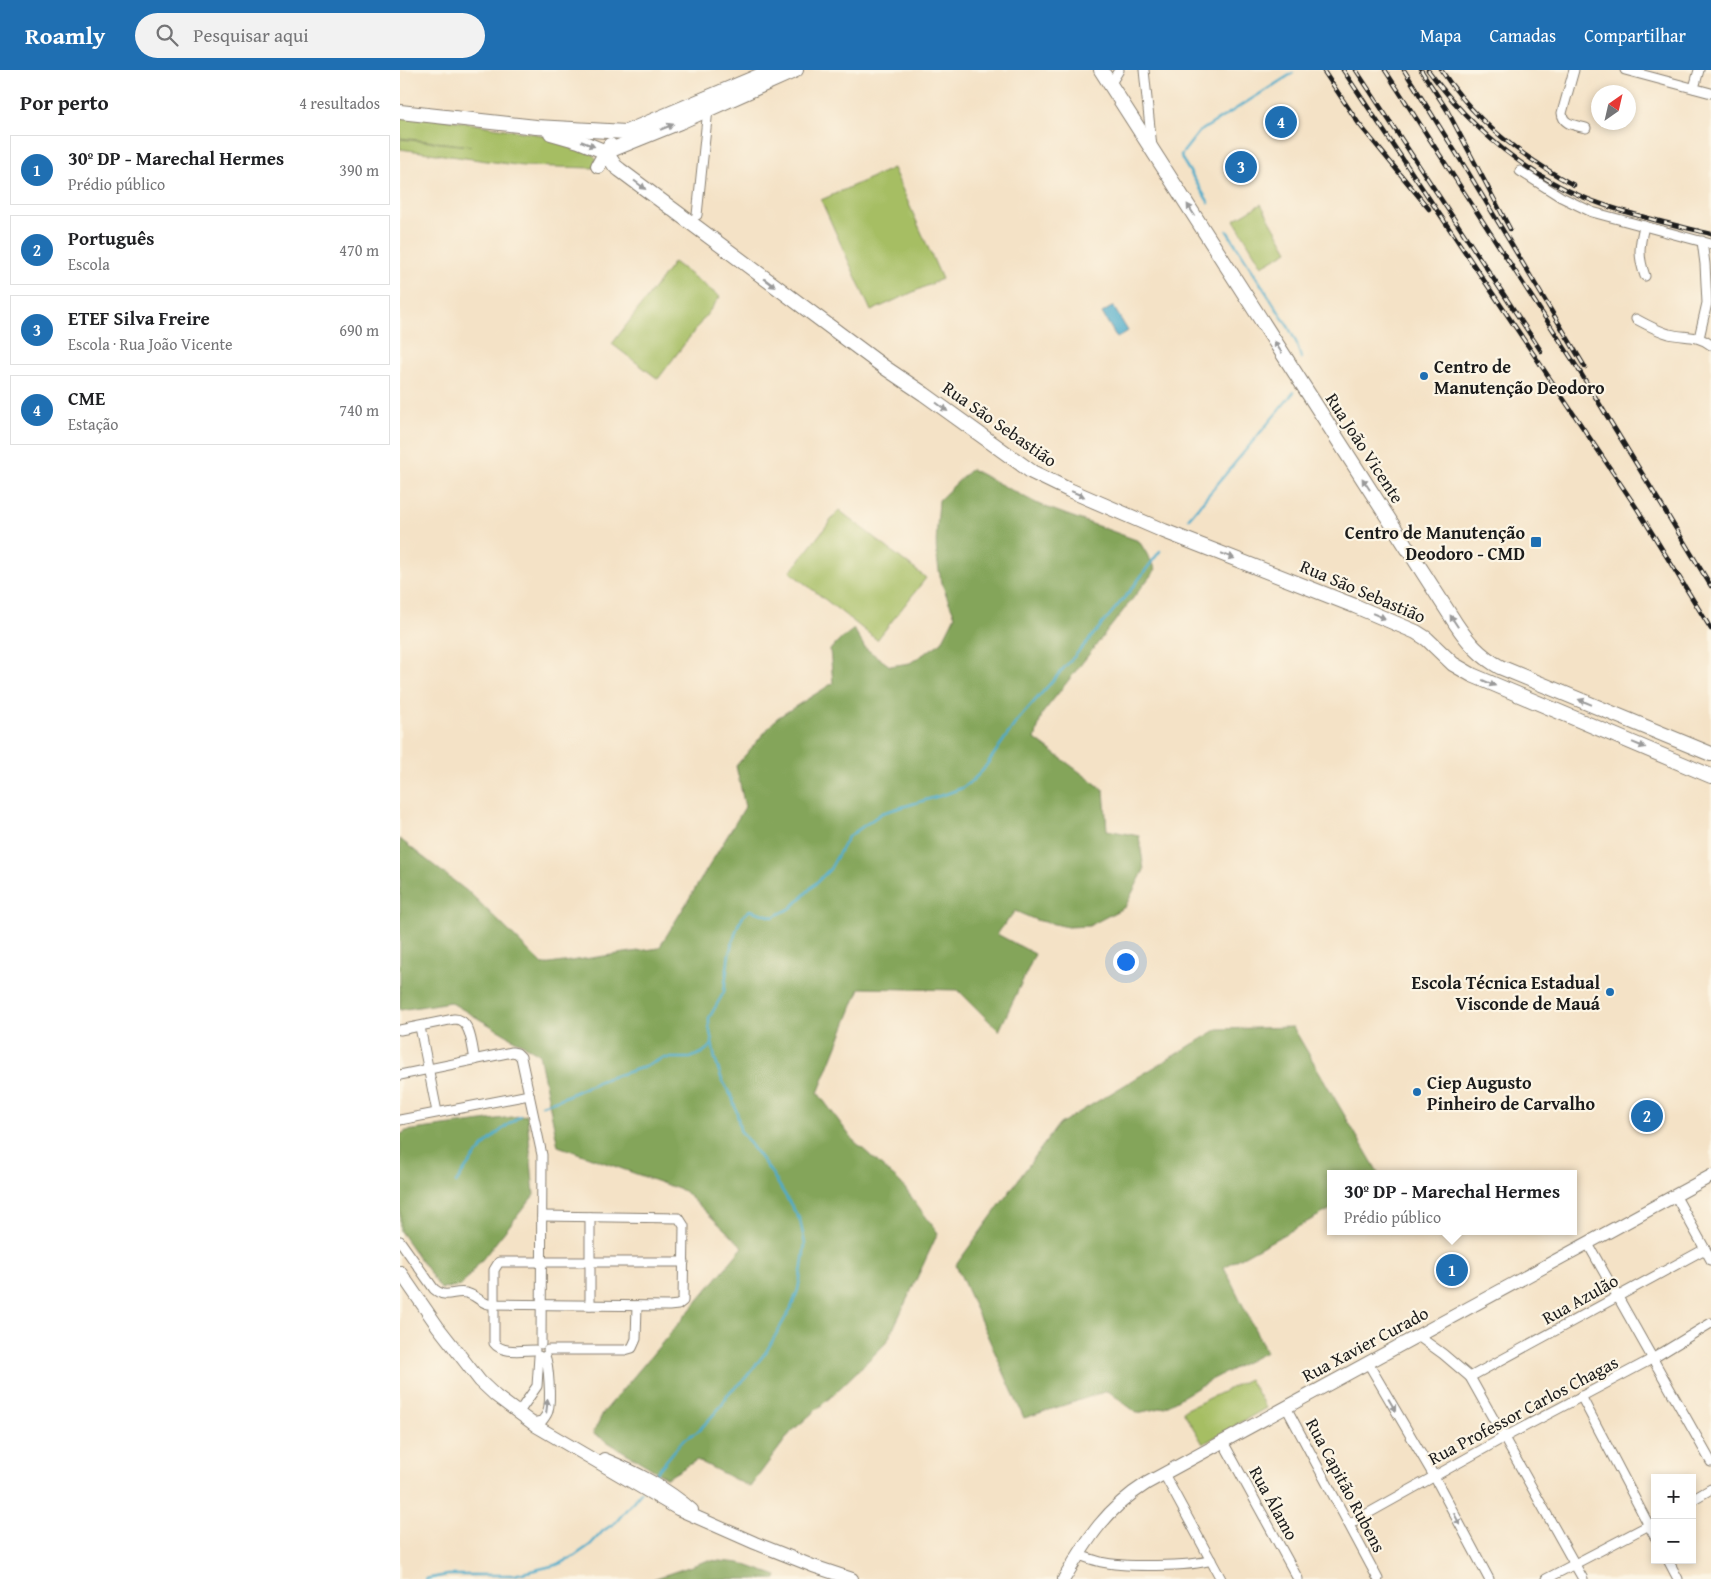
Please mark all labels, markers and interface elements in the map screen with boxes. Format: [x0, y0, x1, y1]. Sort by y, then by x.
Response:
search box [135, 13, 485, 58]
text: Roamly [25, 18, 105, 53]
icon: search [153, 21, 181, 49]
text: Pesquisar aqui [193, 21, 309, 49]
text: Mapa [1420, 22, 1461, 49]
text: Camadas [1489, 22, 1556, 49]
text: Compartilhar [1584, 22, 1686, 49]
north arrow [1591, 85, 1636, 130]
text: Por perto [20, 87, 109, 118]
text: 4 resultados [299, 91, 380, 115]
pin: 4 [1265, 103, 1297, 141]
one-way arrow [660, 123, 674, 131]
one-way arrow [581, 140, 596, 148]
text: 30º DP - Marechal Hermes [68, 144, 284, 172]
pin: 3 [1225, 148, 1257, 186]
text: 1 [33, 158, 41, 182]
text: 390 m [339, 158, 379, 182]
text: Prédio público [68, 172, 165, 196]
one-way arrow [633, 180, 646, 191]
one-way arrow [1186, 204, 1195, 217]
text: Português [68, 224, 154, 252]
text: 2 [33, 238, 41, 262]
text: 470 m [339, 238, 379, 262]
text: Escola [68, 252, 110, 276]
one-way arrow [763, 278, 777, 288]
text: ETEF Silva Freire [68, 304, 210, 332]
text: 3 [33, 318, 41, 342]
text: 690 m [339, 318, 379, 342]
text: Escola · Rua João Vicente [68, 332, 233, 356]
one-way arrow [1274, 340, 1283, 354]
place label: Centro de Manutenção Deodoro [1434, 353, 1605, 401]
marker: Centro de Manutenção Deodoro [1418, 370, 1430, 382]
street label: Rua São Sebastião [937, 374, 1063, 474]
text: CME [68, 384, 105, 412]
street label: Rua João Vicente [1319, 387, 1411, 509]
text: 4 [33, 398, 41, 422]
text: 740 m [339, 398, 379, 422]
one-way arrow [935, 402, 949, 412]
text: Estação [68, 412, 118, 436]
one-way arrow [1361, 478, 1370, 491]
one-way arrow [1071, 491, 1085, 499]
place label: Centro de Manutenção Deodoro - CMD [1345, 519, 1525, 567]
marker: Centro de Manutenção Deodoro - CMD [1529, 535, 1543, 549]
one-way arrow [1221, 552, 1236, 560]
street label: Rua São Sebastião [1296, 552, 1430, 630]
one-way arrow [1372, 613, 1386, 621]
one-way arrow [1449, 614, 1459, 627]
one-way arrow [1482, 680, 1496, 688]
one-way arrow [1578, 697, 1592, 705]
one-way arrow [1632, 742, 1646, 750]
your location [1113, 949, 1139, 975]
place label: Escola Técnica Estadual Visconde de Mauá [1412, 969, 1601, 1017]
marker: Escola Técnica Estadual Visconde de Mauá [1604, 986, 1616, 998]
place label: Ciep Augusto Pinheiro de Carvalho [1427, 1069, 1595, 1117]
marker: Ciep Augusto Pinheiro de Carvalho [1411, 1086, 1423, 1098]
pin: 2 [1631, 1097, 1663, 1135]
popup [1327, 1170, 1577, 1235]
text: 30º DP - Marechal Hermes [1344, 1177, 1560, 1205]
text: Prédio público [1344, 1205, 1441, 1229]
pin: 1 [1436, 1251, 1468, 1289]
street label: Rua Azulão [1537, 1267, 1623, 1331]
street label: Rua Xavier Curado [1297, 1299, 1433, 1389]
street label: Rua Professor Carlos Chagas [1423, 1348, 1623, 1472]
one-way arrow [543, 1397, 551, 1413]
one-way arrow [1388, 1398, 1397, 1411]
street label: Rua Capitão Rubens [1299, 1413, 1393, 1557]
street label: Rua Álamo [1243, 1461, 1305, 1545]
map controls [1651, 1474, 1696, 1564]
button: + [1651, 1474, 1696, 1519]
one-way arrow [1453, 1512, 1461, 1527]
button: − [1651, 1519, 1696, 1564]

